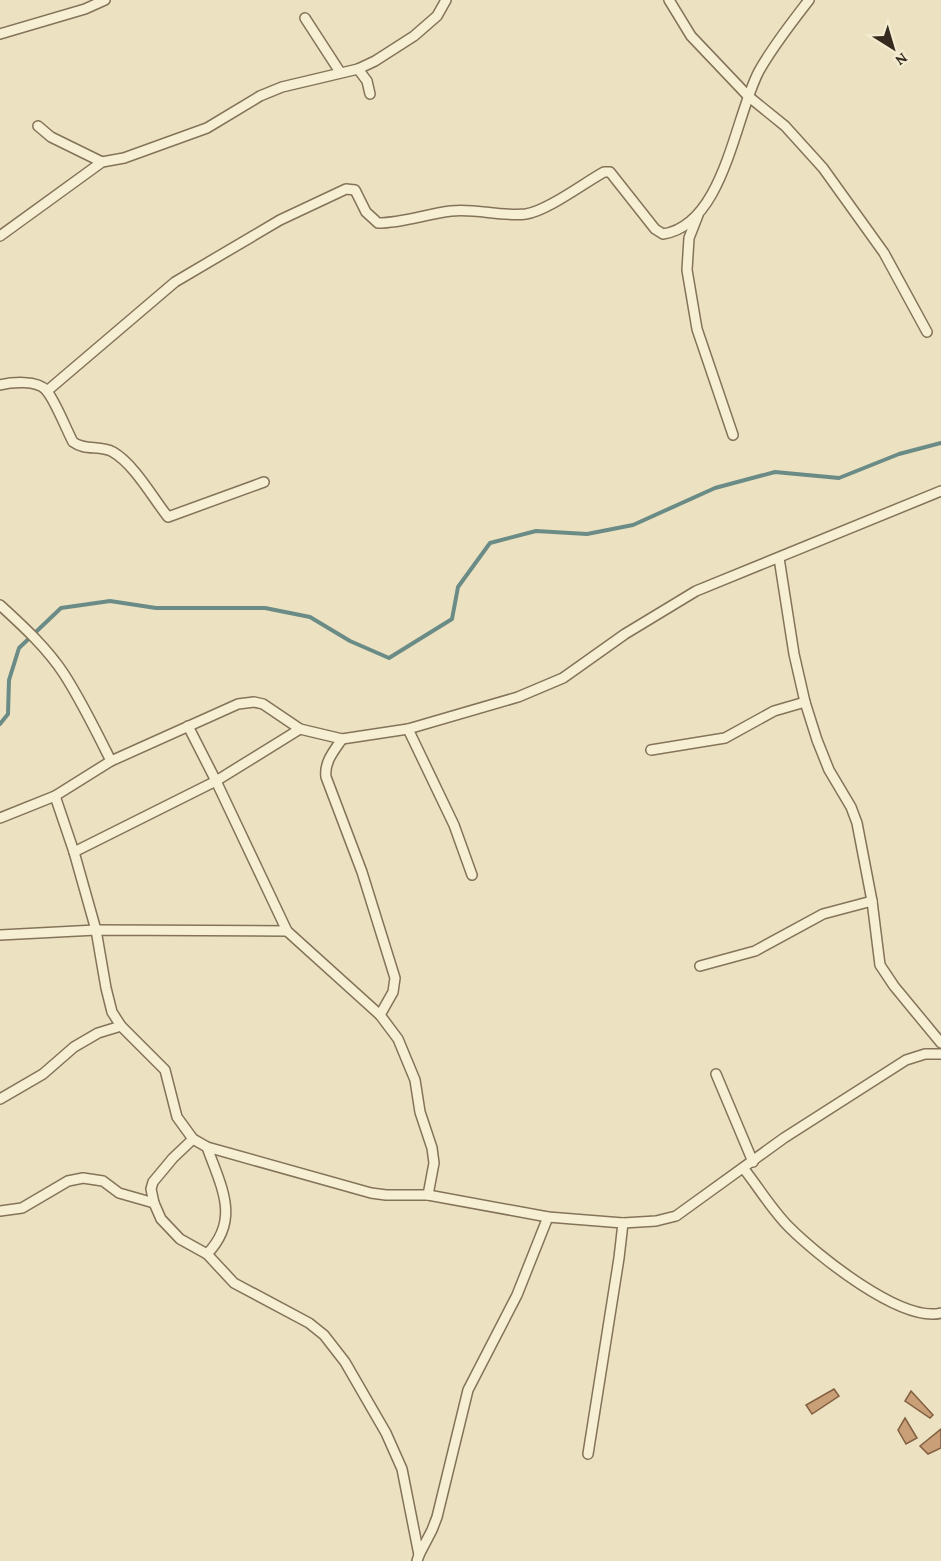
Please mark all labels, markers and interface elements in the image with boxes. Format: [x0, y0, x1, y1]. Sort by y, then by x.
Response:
north arrow [863, 18, 923, 78]
text: N [892, 50, 911, 70]

